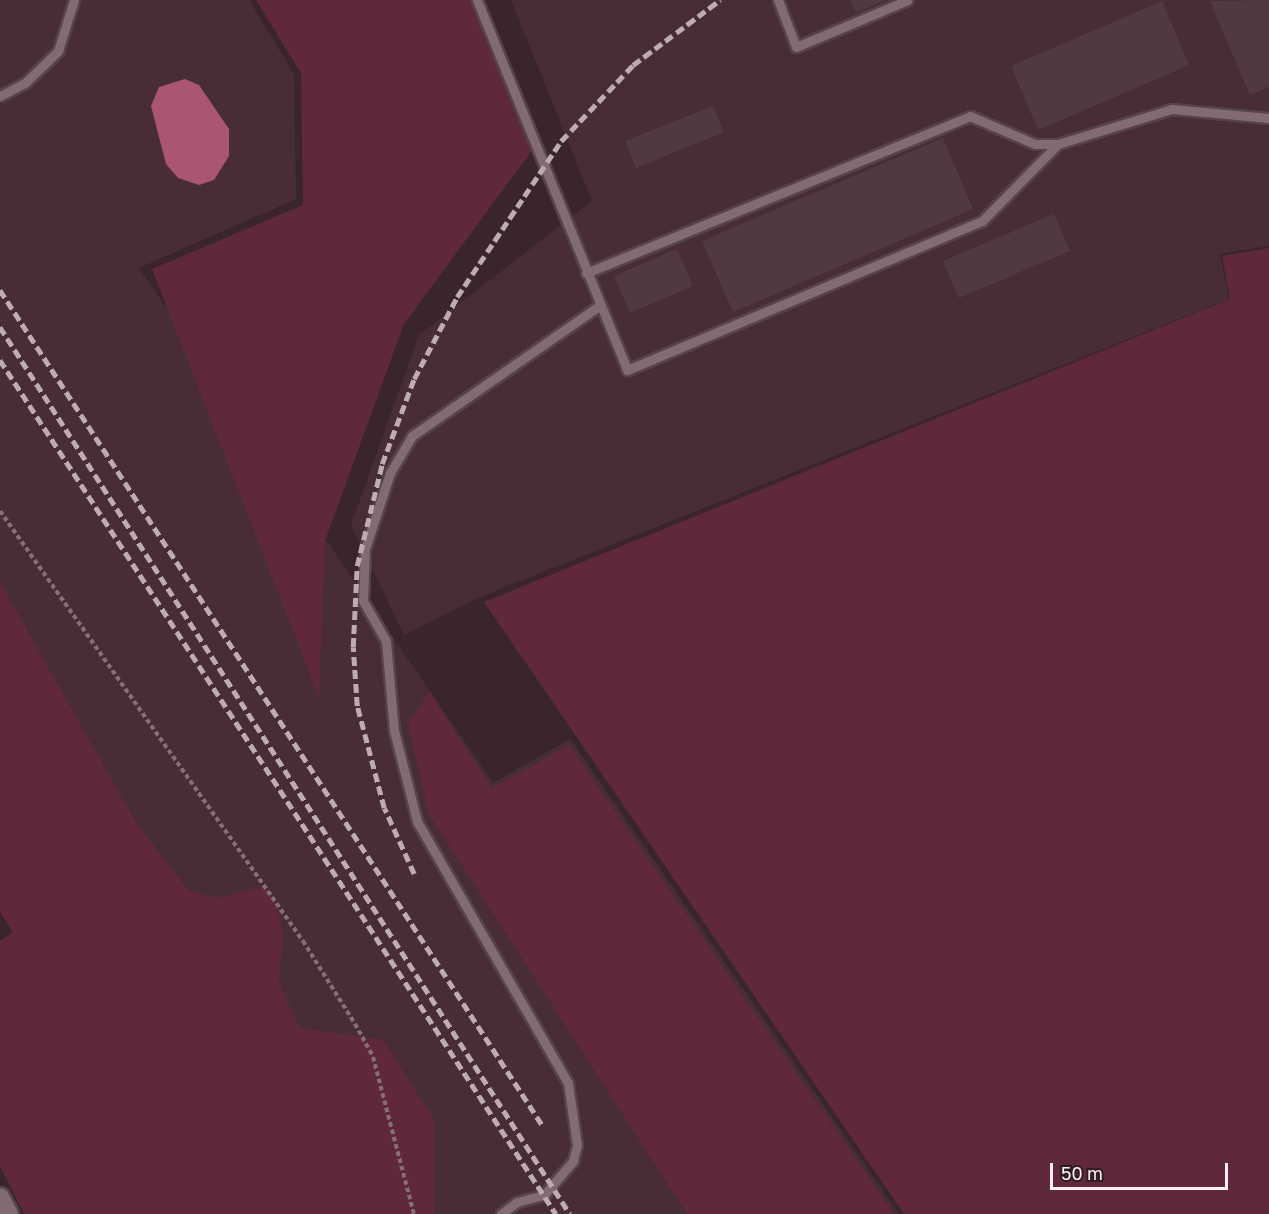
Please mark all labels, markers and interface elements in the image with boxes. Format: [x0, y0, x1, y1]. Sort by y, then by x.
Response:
scale bar [1053, 1151, 1232, 1189]
text: 50 m [1061, 1162, 1103, 1184]

